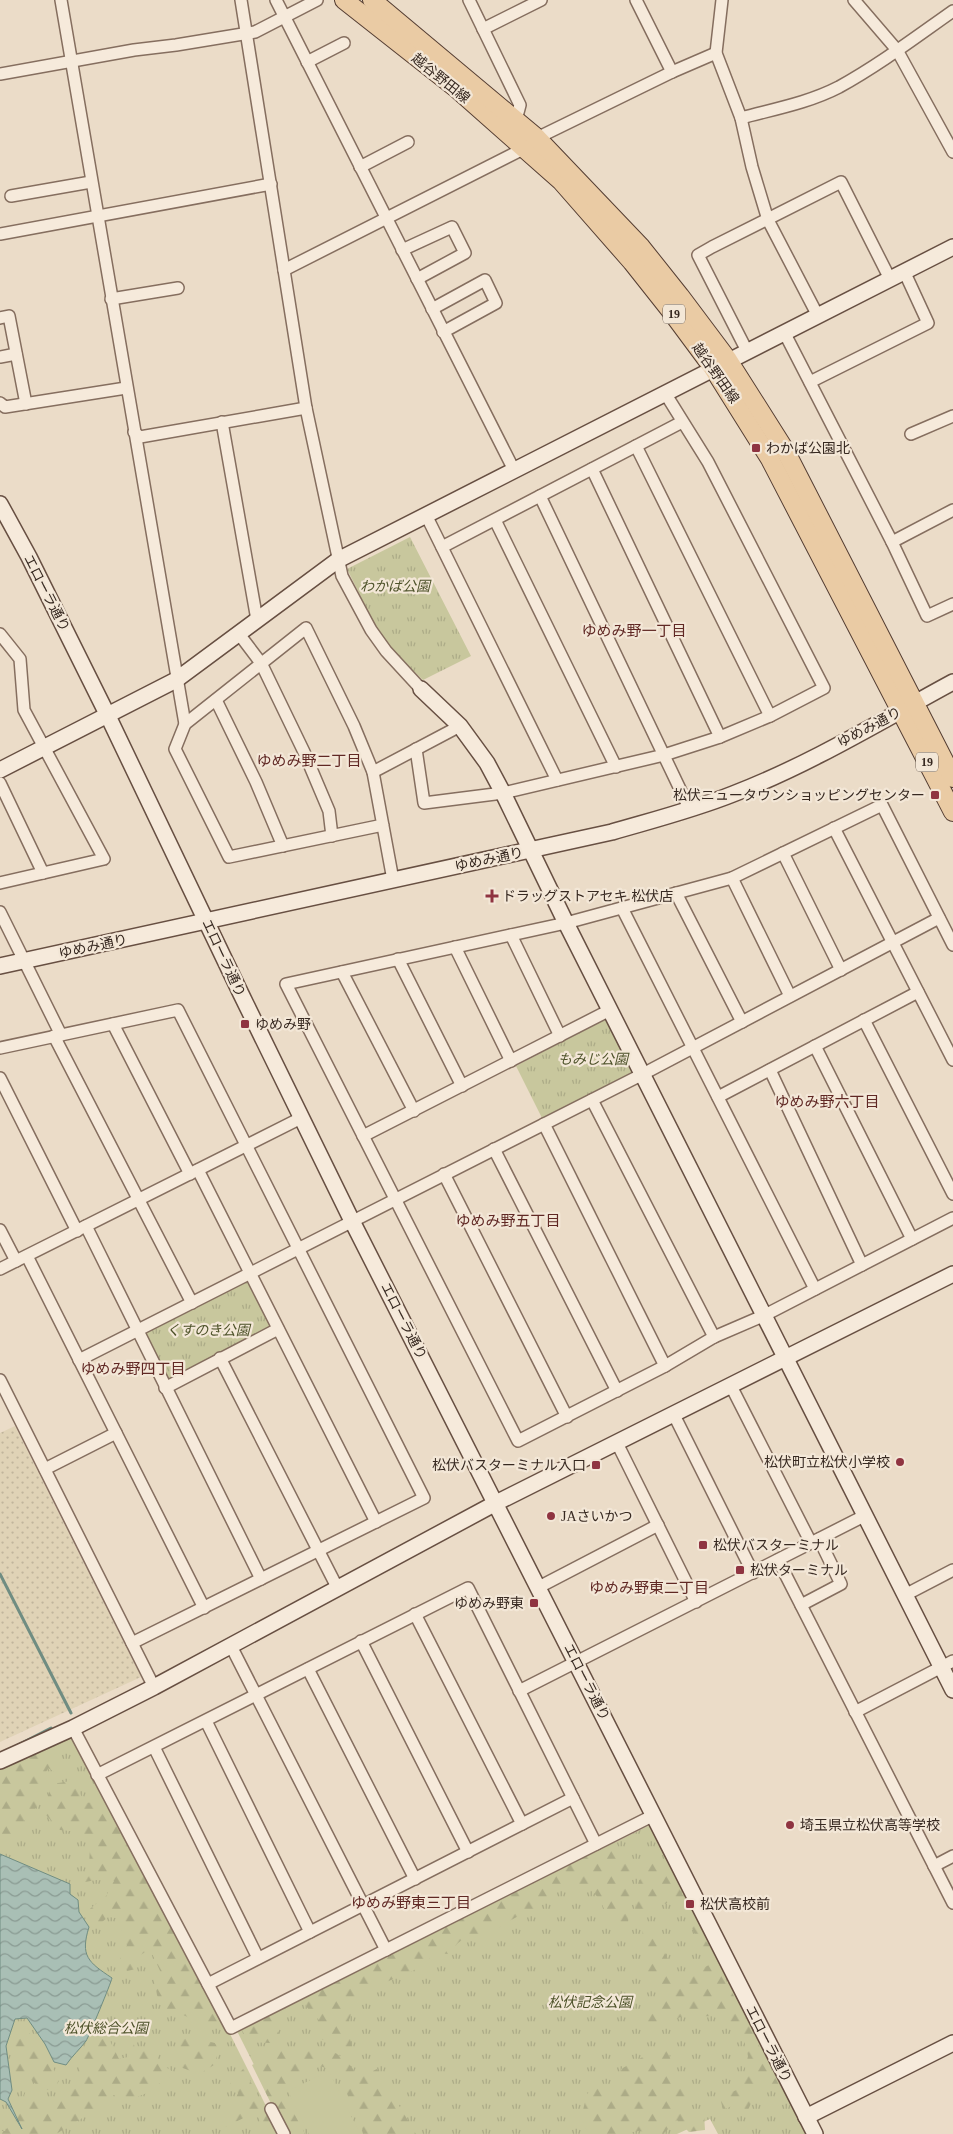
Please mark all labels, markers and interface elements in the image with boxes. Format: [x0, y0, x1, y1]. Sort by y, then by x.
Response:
street label: 越谷野田線 [409, 51, 473, 106]
road number: 19 [663, 304, 685, 324]
street label: 越谷野田線 [689, 340, 742, 406]
place label: わかば公園北 [766, 440, 850, 456]
marker: わかば公園北 [750, 442, 762, 454]
street label: エローラ通り [21, 552, 72, 634]
park label: わかば公園 [360, 579, 432, 594]
district label: ゆめみ野一丁目 [581, 623, 687, 639]
street label: ゆめみ通り [835, 704, 904, 750]
road number: 19 [916, 752, 938, 772]
district label: ゆめみ野二丁目 [256, 753, 362, 769]
place label: 松伏ニュータウンショッピングセンター [673, 787, 925, 803]
marker: 松伏ニュータウンショッピングセンター [929, 789, 941, 801]
street label: ゆめみ通り [453, 845, 525, 874]
place label: ドラッグストアセキ 松伏店 [502, 888, 673, 904]
marker: ドラッグストアセキ 松伏店 [486, 890, 498, 902]
street label: エローラ通り [199, 917, 248, 999]
street label: ゆめみ通り [57, 932, 129, 961]
place label: ゆめみ野 [255, 1017, 311, 1032]
marker: ゆめみ野 [239, 1018, 251, 1030]
park label: もみじ公園 [558, 1052, 630, 1067]
district label: ゆめみ野六丁目 [774, 1094, 880, 1110]
district label: ゆめみ野五丁目 [455, 1213, 561, 1229]
street label: エローラ通り [378, 1280, 429, 1362]
park label: くすのき公園 [166, 1323, 252, 1338]
district label: ゆめみ野四丁目 [80, 1361, 186, 1377]
place label: 松伏町立松伏小学校 [764, 1454, 890, 1470]
marker: 松伏町立松伏小学校 [894, 1456, 906, 1468]
place label: 松伏バスターミナル入口 [432, 1457, 586, 1473]
marker: 松伏バスターミナル入口 [590, 1459, 602, 1471]
place label: JAさいかつ [561, 1509, 633, 1524]
marker: JAさいかつ [545, 1510, 557, 1522]
place label: 松伏バスターミナル [713, 1537, 839, 1553]
marker: 松伏バスターミナル [697, 1539, 709, 1551]
place label: 松伏ターミナル [750, 1562, 848, 1578]
marker: 松伏ターミナル [734, 1564, 746, 1576]
district label: ゆめみ野東二丁目 [589, 1580, 709, 1596]
place label: ゆめみ野東 [454, 1596, 524, 1611]
marker: ゆめみ野東 [528, 1597, 540, 1609]
street label: エローラ通り [561, 1641, 612, 1723]
place label: 埼玉県立松伏高等学校 [800, 1817, 940, 1833]
marker: 埼玉県立松伏高等学校 [784, 1819, 796, 1831]
district label: ゆめみ野東三丁目 [351, 1895, 471, 1911]
place label: 松伏高校前 [700, 1896, 770, 1912]
marker: 松伏高校前 [684, 1898, 696, 1910]
park label: 松伏記念公園 [548, 1995, 634, 2010]
street label: エローラ通り [743, 2003, 794, 2085]
park label: 松伏総合公園 [64, 2021, 150, 2036]

